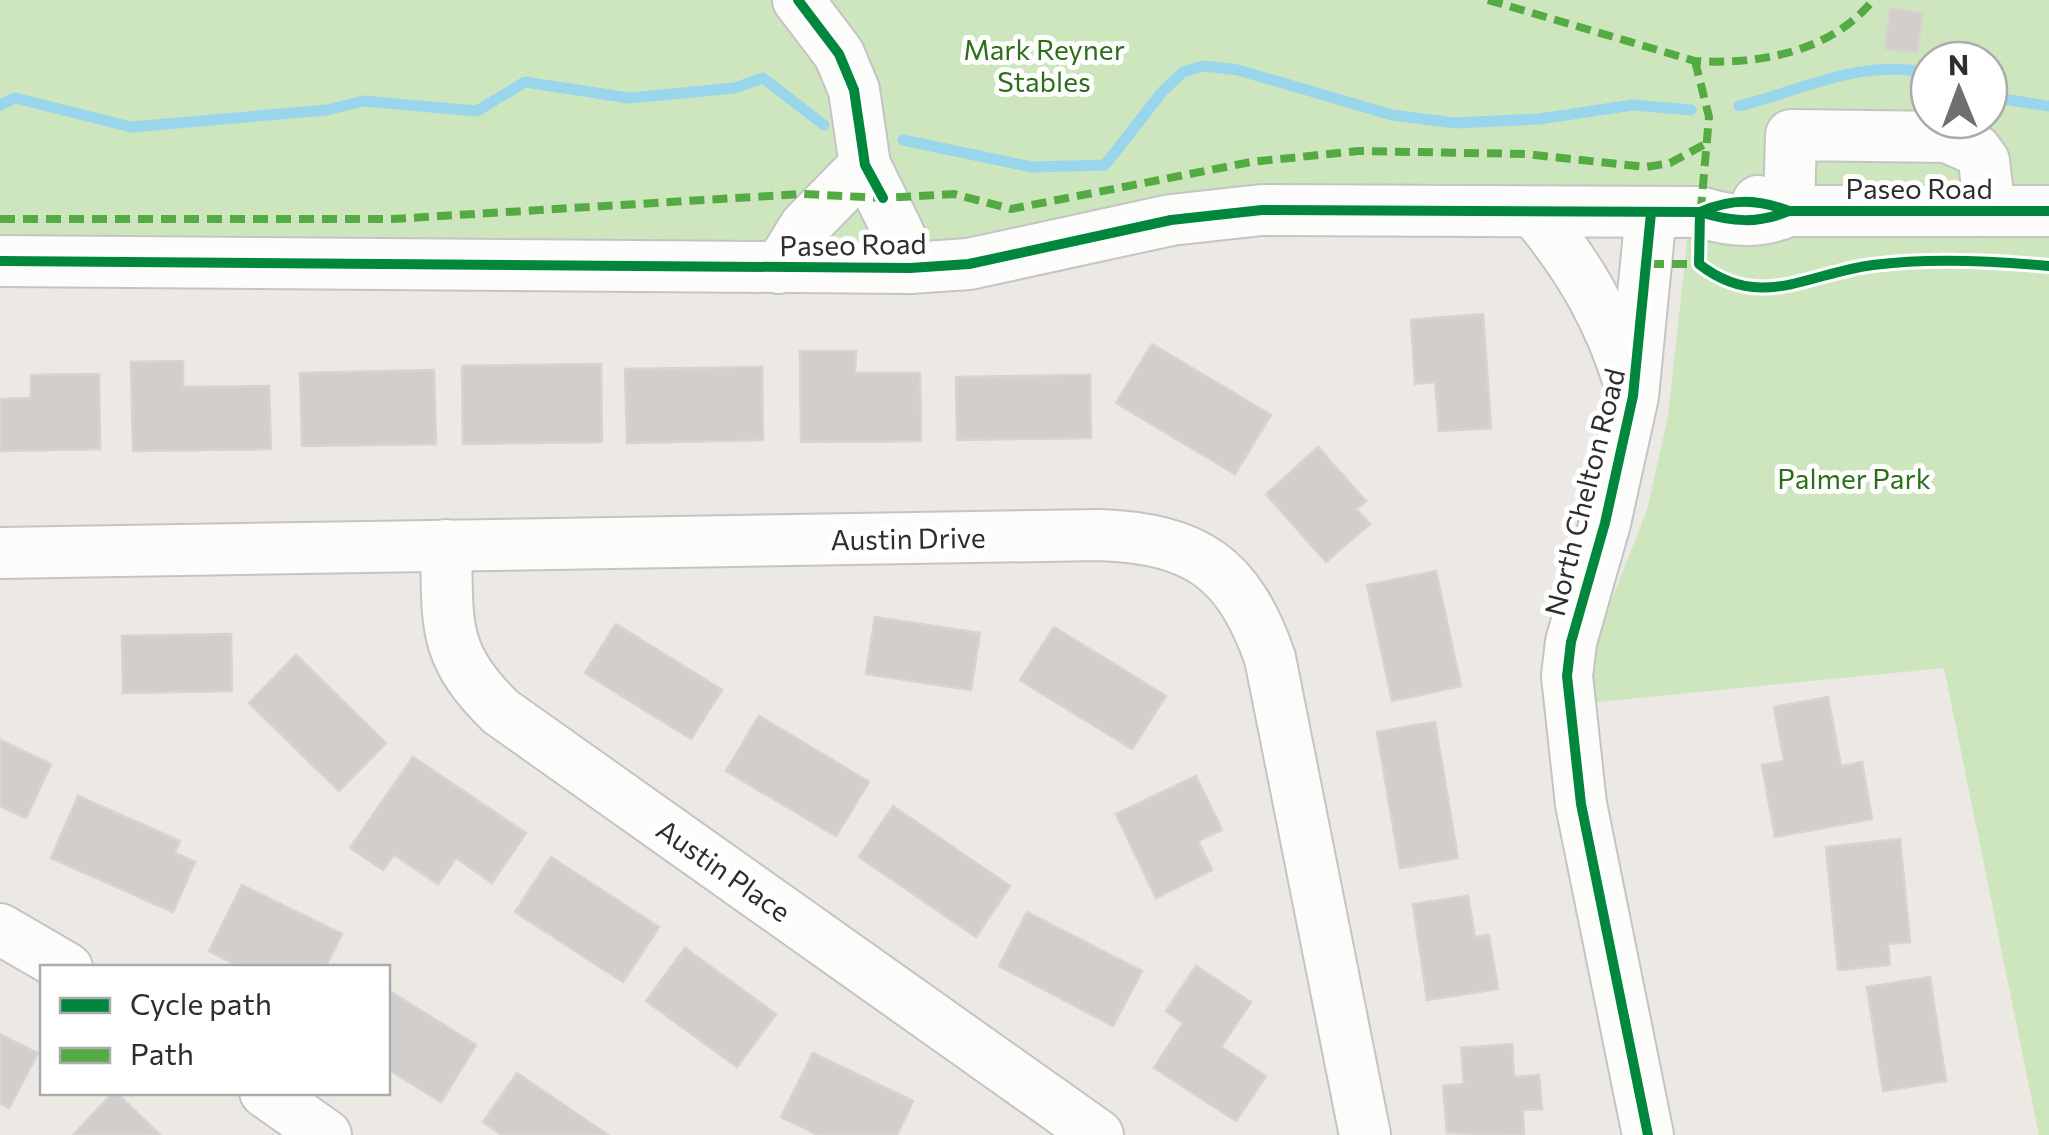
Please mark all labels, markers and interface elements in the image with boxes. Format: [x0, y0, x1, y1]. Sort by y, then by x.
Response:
park label: Mark Reyner Stables [963, 32, 1125, 98]
north arrow [1909, 40, 2009, 140]
text: N [1948, 47, 1969, 81]
street label: Paseo Road [1845, 171, 1993, 205]
street label: Paseo Road [779, 226, 927, 262]
street label: North Chelton Road [1537, 365, 1631, 619]
park label: Palmer Park [1777, 461, 1931, 495]
street label: Austin Drive [830, 520, 986, 556]
street label: Austin Place [651, 812, 797, 928]
legend [40, 965, 390, 1095]
text: Cycle path [130, 984, 272, 1021]
text: Path [130, 1034, 194, 1071]

